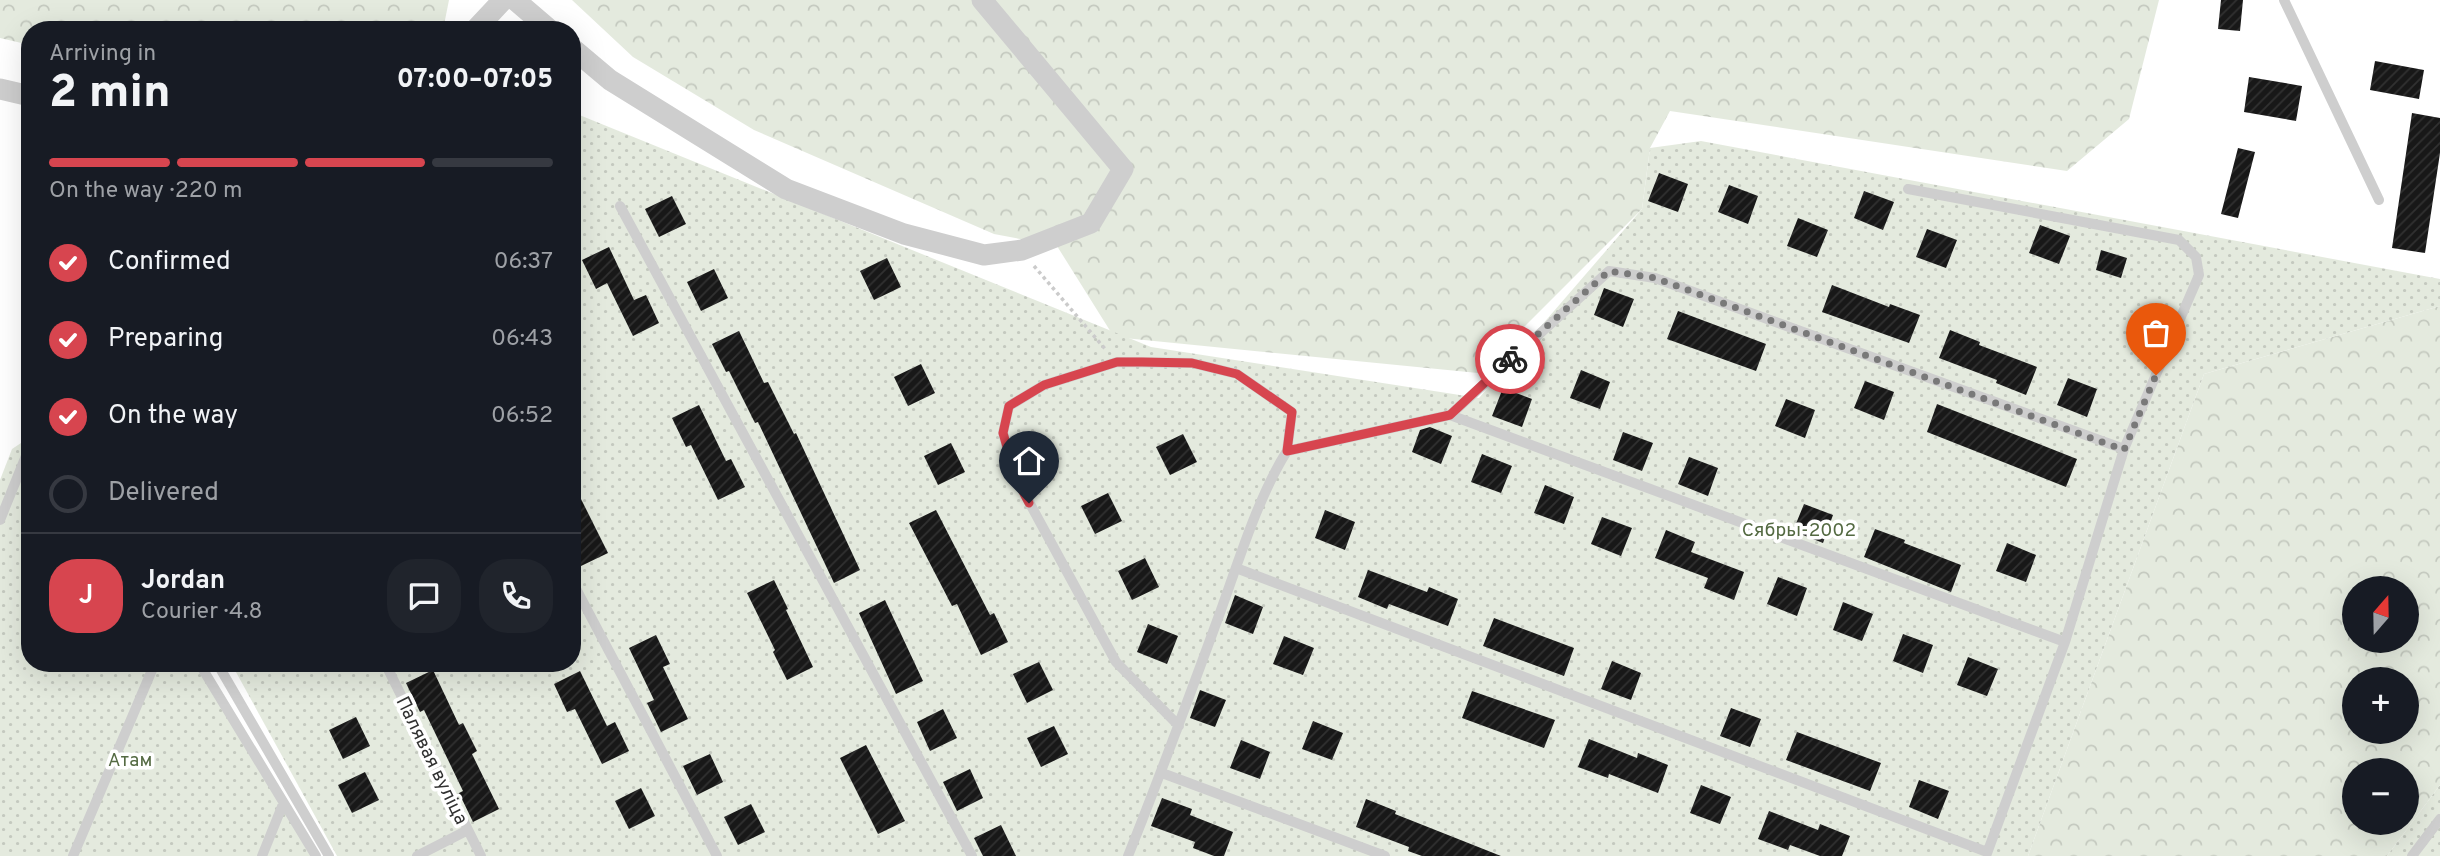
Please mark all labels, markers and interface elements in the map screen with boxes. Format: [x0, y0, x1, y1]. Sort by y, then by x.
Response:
text: Arriving in [49, 40, 156, 69]
text: 07:00–07:05 [397, 64, 553, 97]
text: 2 min [49, 65, 171, 124]
text: On the way · 220 m [49, 177, 243, 206]
icon: check [49, 244, 87, 282]
text: Confirmed [108, 246, 231, 279]
text: 06:37 [494, 248, 553, 277]
pin [2126, 303, 2186, 375]
icon: bag [2137, 314, 2175, 352]
icon: check [49, 321, 87, 359]
text: Preparing [108, 323, 223, 356]
courier [1475, 324, 1545, 394]
text: 06:43 [491, 325, 553, 354]
icon: bike [1491, 340, 1529, 378]
icon: check [49, 398, 87, 436]
text: On the way [108, 400, 238, 433]
text: 06:52 [491, 402, 553, 431]
pin [999, 431, 1059, 503]
icon: home [1010, 442, 1048, 480]
text: Delivered [108, 477, 219, 510]
park label: Сябры-2002 [1742, 519, 1856, 543]
button: chat [387, 559, 461, 633]
button: phone [479, 559, 553, 633]
text: Jordan [141, 565, 225, 598]
north arrow [2342, 576, 2418, 653]
map controls [2342, 576, 2419, 835]
text: J [79, 580, 93, 613]
text: Courier · 4.8 [141, 598, 262, 627]
button: + [2342, 667, 2419, 744]
street label: Палявая вуліца [390, 693, 473, 829]
park label: Атам [108, 749, 152, 773]
button: − [2342, 758, 2419, 835]

